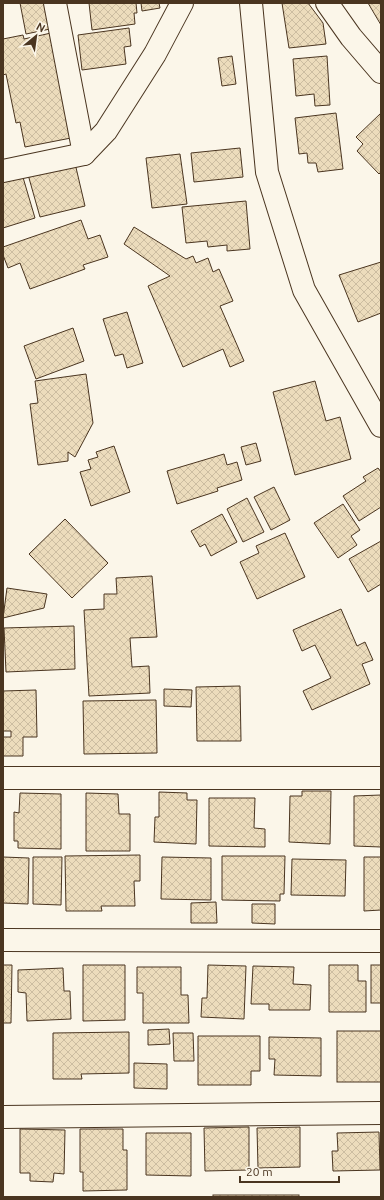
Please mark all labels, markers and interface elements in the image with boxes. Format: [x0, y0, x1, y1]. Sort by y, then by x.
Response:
north arrow [16, 16, 56, 56]
text: N [34, 20, 47, 34]
scale bar [240, 1158, 339, 1184]
text: 20 m [246, 1165, 273, 1178]

